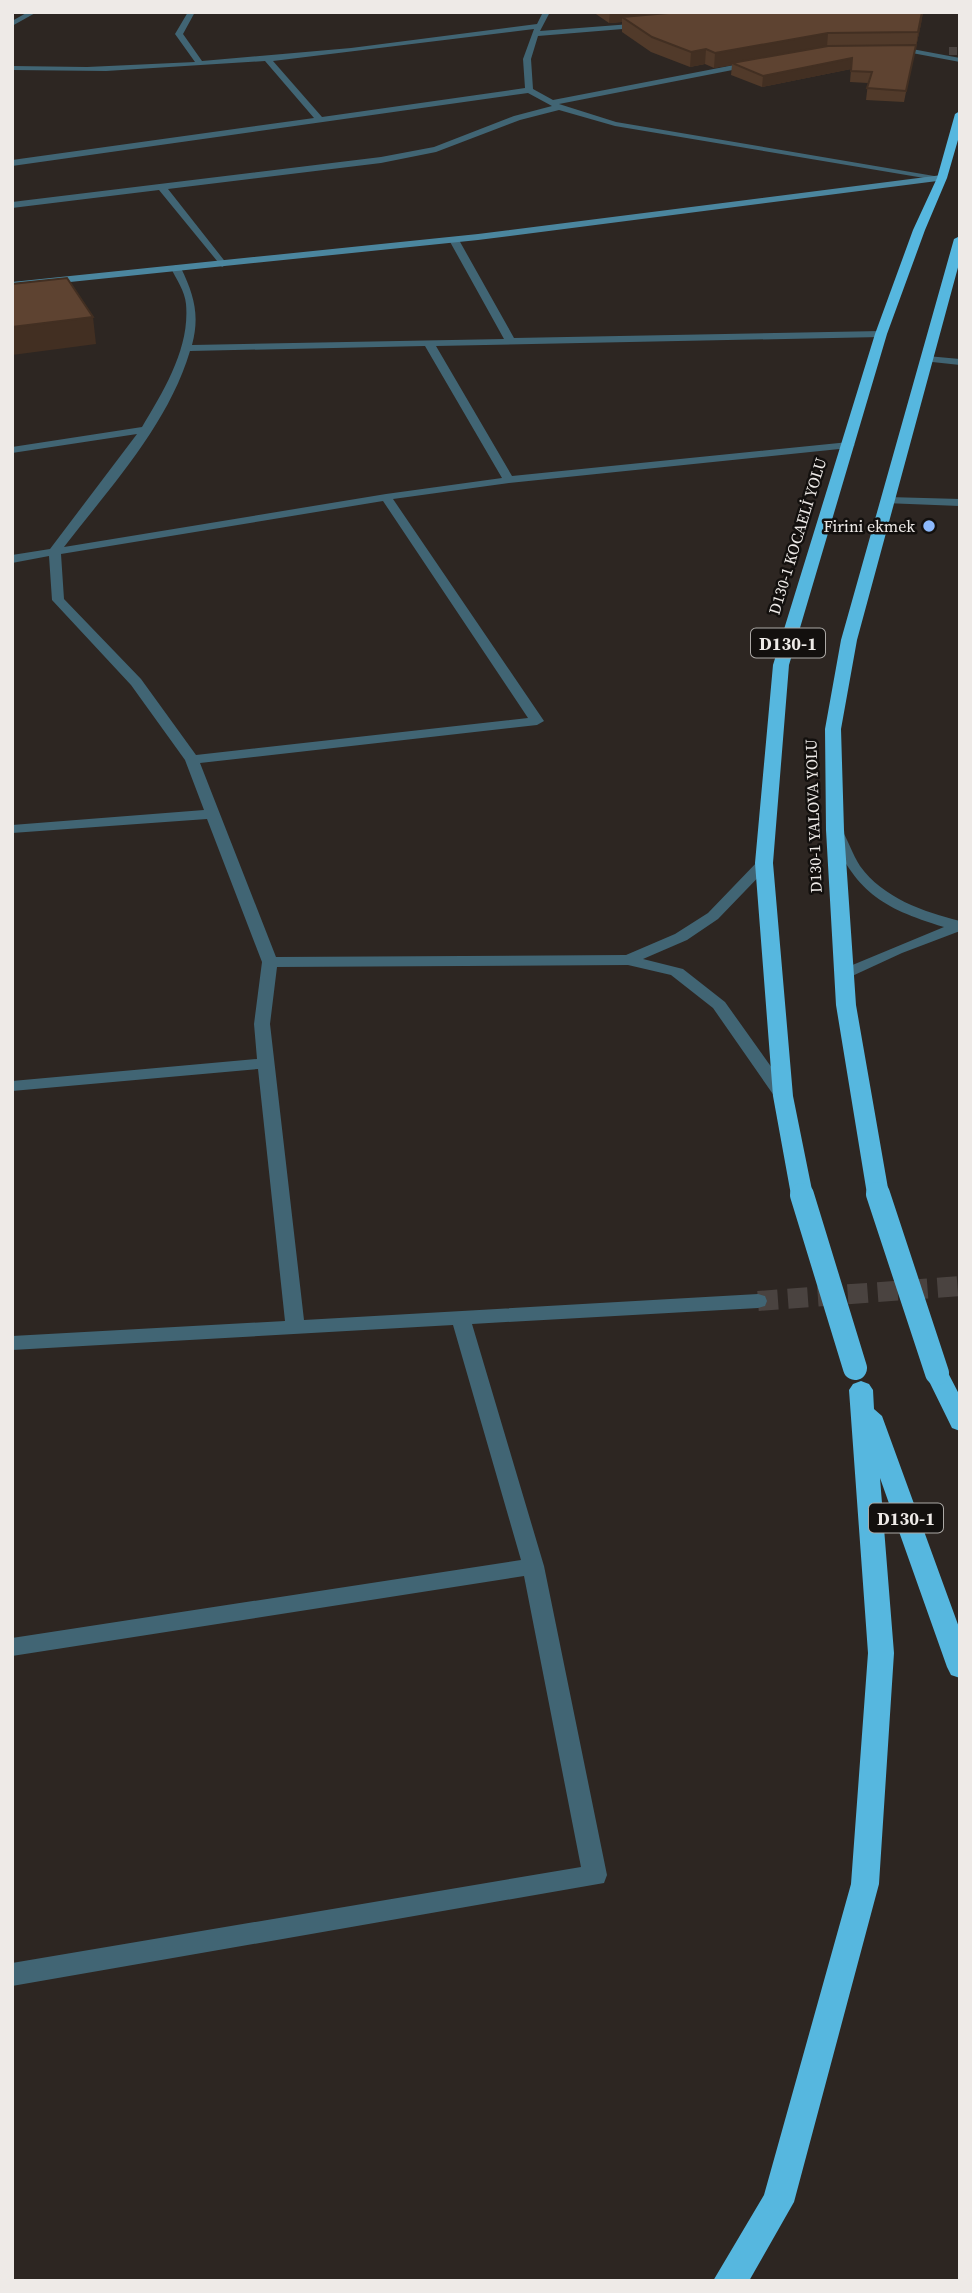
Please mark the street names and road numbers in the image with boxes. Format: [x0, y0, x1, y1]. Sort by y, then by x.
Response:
street label: D130-1 KOCAELİ YOLU [763, 455, 831, 617]
road number: D130-1 [751, 628, 825, 658]
street label: D130-1 YALOVA YOLU [799, 738, 827, 893]
road number: D130-1 [869, 1504, 943, 1532]

